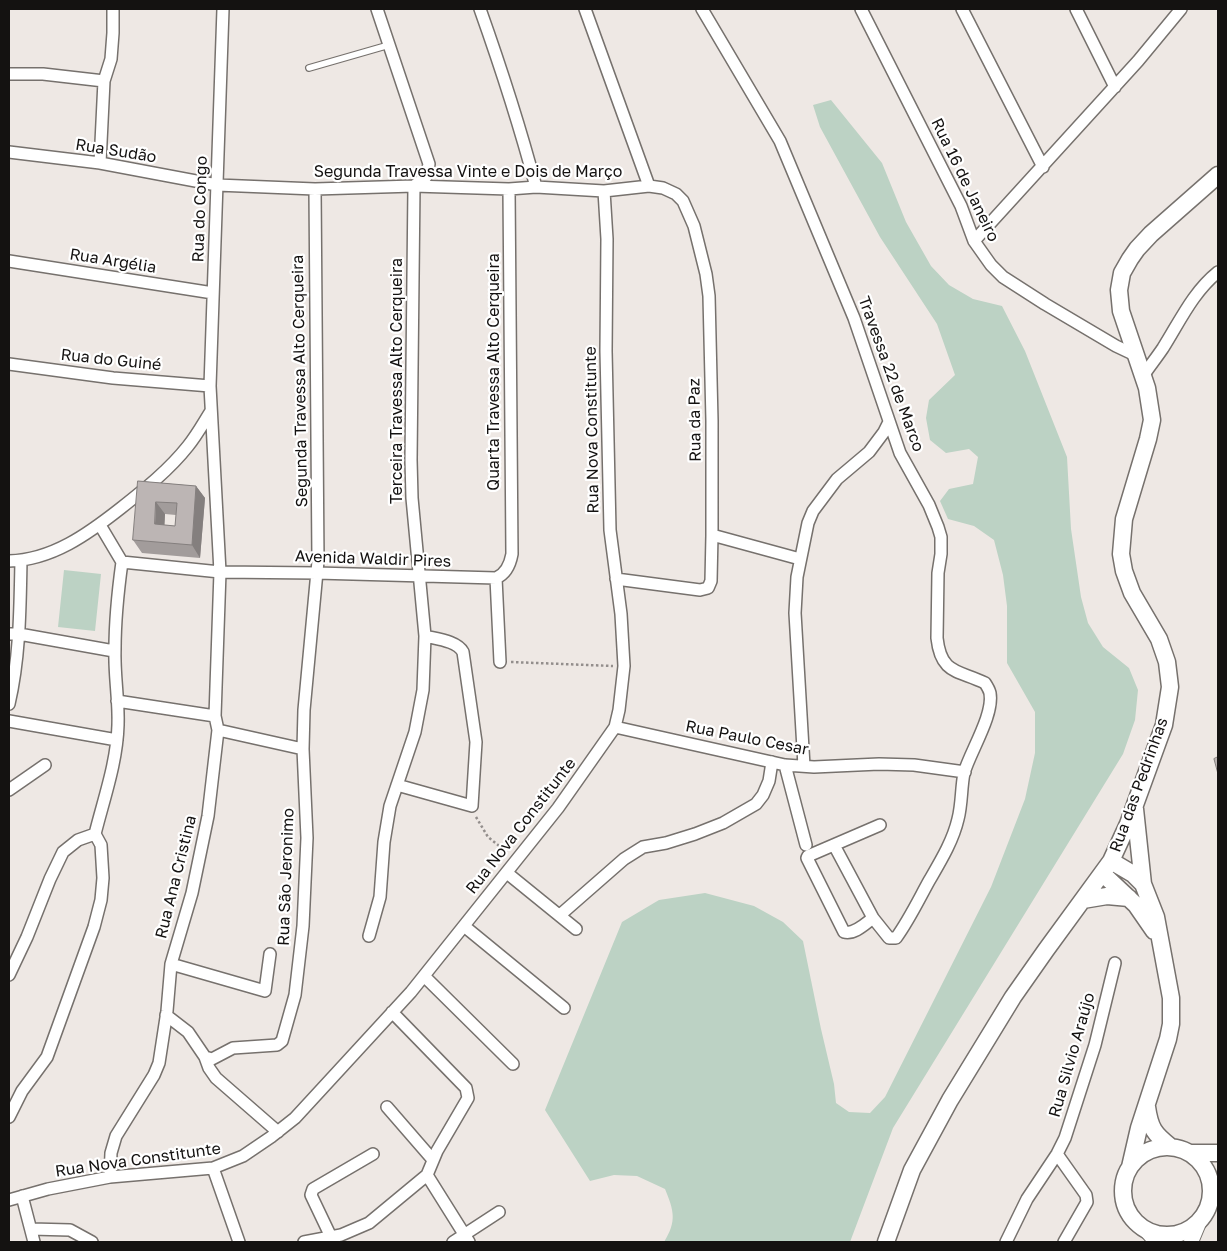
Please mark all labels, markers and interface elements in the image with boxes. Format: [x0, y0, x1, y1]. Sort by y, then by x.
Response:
street label: Rua 16 de Janeiro [927, 115, 1003, 245]
street label: Rua Sudão [74, 135, 158, 167]
street label: Rua do Congo [189, 155, 211, 263]
street label: Segunda Travessa Vinte e Dois de Março [314, 162, 622, 182]
street label: Rua Argélia [68, 245, 158, 277]
street label: Quarta Travessa Alto Cerqueira [484, 253, 504, 491]
street label: Segunda Travessa Alto Cerqueira [288, 255, 312, 507]
street label: Terceira Travessa Alto Cerqueira [387, 258, 407, 504]
street label: Travessa 22 de Marco [854, 294, 928, 454]
street label: Rua do Guiné [60, 345, 162, 375]
street label: Rua Nova Constitunte [581, 346, 603, 514]
street label: Rua da Paz [685, 378, 705, 462]
street label: Avenida Waldir Pires [295, 547, 451, 571]
street label: Rua das Pedrinhas [1106, 715, 1172, 855]
street label: Rua Paulo Cesar [684, 717, 810, 759]
street label: Rua Nova Constitunte [462, 754, 580, 898]
street label: Rua São Jeronimo [274, 808, 298, 946]
street label: Rua Ana Cristina [151, 813, 201, 941]
street label: Rua Silvio Araújo [1045, 990, 1099, 1120]
street label: Rua Nova Constitunte [54, 1139, 222, 1181]

